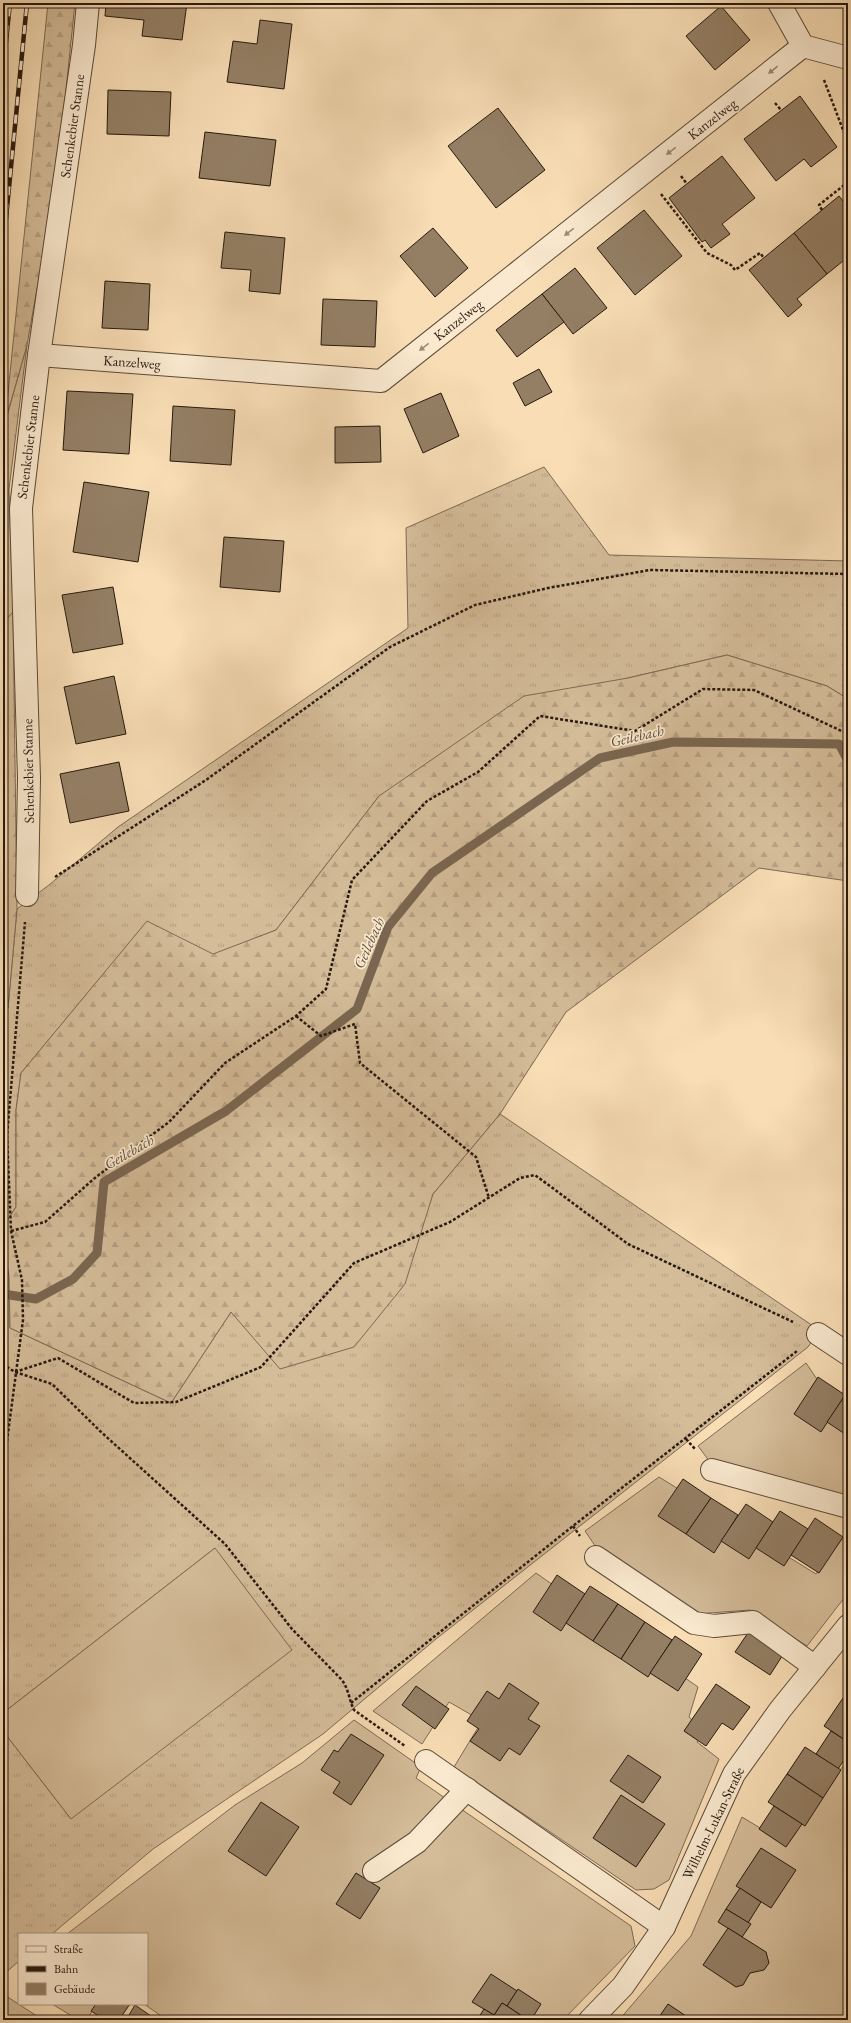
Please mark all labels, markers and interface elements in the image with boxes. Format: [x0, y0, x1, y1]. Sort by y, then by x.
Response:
one-way arrow [768, 66, 779, 74]
street label: Schenkebier Stanne [56, 72, 88, 179]
street label: Kanzelweg [684, 94, 741, 144]
one-way arrow [666, 147, 677, 155]
one-way arrow [564, 227, 575, 236]
street label: Kanzelweg [430, 295, 487, 345]
one-way arrow [418, 343, 429, 352]
street label: Kanzelweg [103, 351, 162, 373]
street label: Schenkebier Stanne [13, 393, 43, 500]
street label: Schenkebier Stanne [18, 718, 38, 823]
water label: Geilebach [608, 720, 666, 751]
water label: Geilebach [349, 914, 389, 971]
water label: Geilebach [100, 1129, 158, 1173]
street label: Wilhelm-Lukan-Straße [678, 1763, 748, 1882]
legend [18, 1933, 148, 2005]
text: Straße [54, 1941, 83, 1957]
text: Bahn [54, 1961, 79, 1977]
text: Gebäude [54, 1981, 96, 1997]

